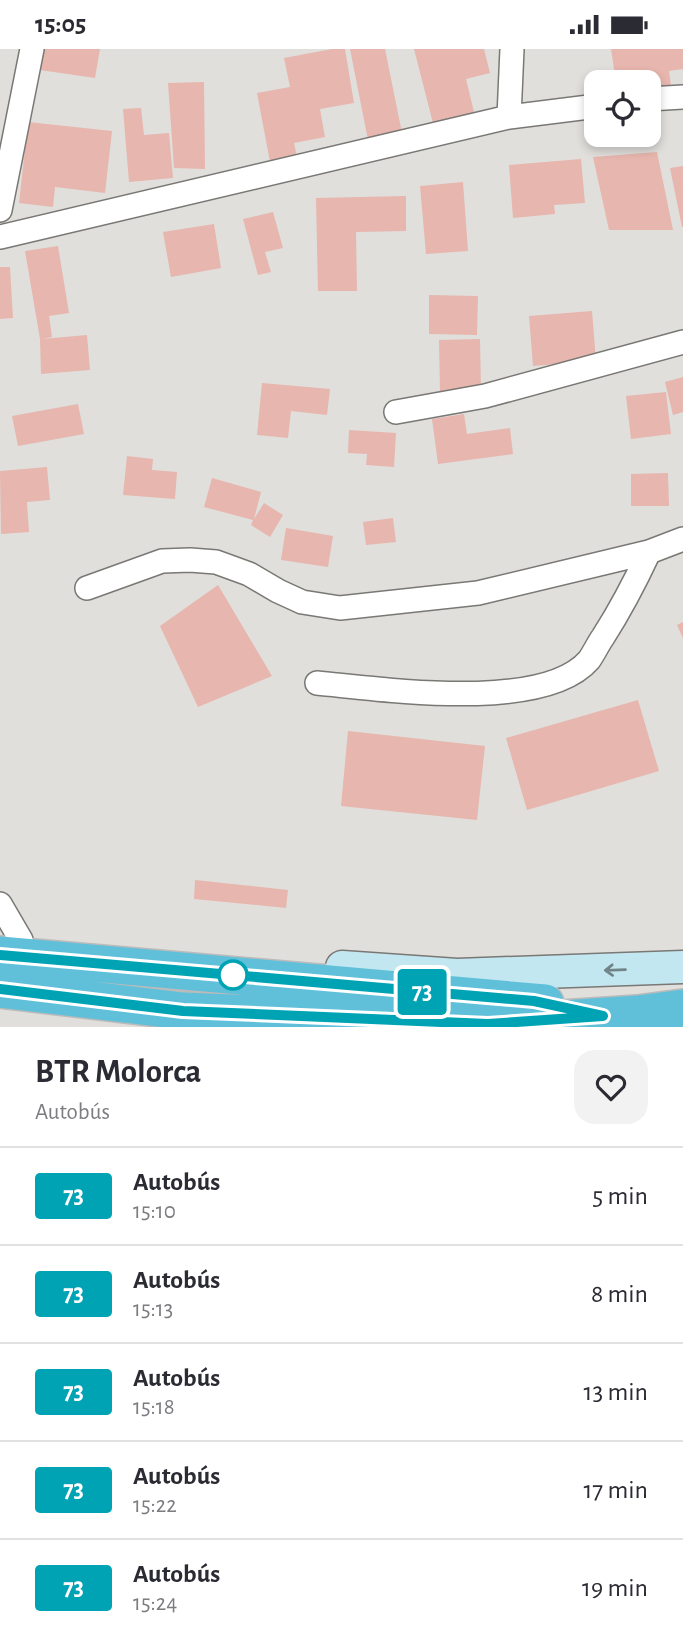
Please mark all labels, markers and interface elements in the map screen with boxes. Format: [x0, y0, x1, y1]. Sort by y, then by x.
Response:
text: 15:05 [35, 11, 86, 37]
map controls [584, 70, 661, 147]
button: locate [584, 70, 661, 147]
unlabelled marker [218, 960, 248, 990]
one-way arrow [604, 963, 627, 977]
line badge: 73 [390, 969, 453, 1015]
text: 73 [412, 980, 432, 1004]
button: heart [574, 1050, 648, 1124]
text: BTR Molorca [35, 1056, 202, 1089]
text: Autobús [35, 1101, 110, 1124]
text: Autobús [133, 1169, 220, 1195]
text: 5 min [592, 1183, 648, 1209]
text: 73 [63, 1184, 84, 1208]
text: 15:10 [133, 1200, 176, 1223]
text: Autobús [133, 1267, 220, 1293]
text: 8 min [591, 1281, 648, 1307]
text: 73 [63, 1282, 84, 1306]
text: 15:13 [133, 1298, 173, 1321]
text: Autobús [133, 1365, 220, 1391]
text: 13 min [584, 1379, 648, 1405]
text: 73 [63, 1380, 84, 1404]
text: 15:18 [133, 1396, 175, 1419]
text: Autobús [133, 1463, 220, 1489]
text: 17 min [583, 1477, 648, 1503]
text: 73 [63, 1478, 84, 1502]
text: 15:22 [133, 1494, 177, 1517]
text: Autobús [133, 1561, 220, 1587]
text: 19 min [582, 1575, 648, 1601]
text: 73 [63, 1576, 84, 1600]
text: 15:24 [133, 1592, 177, 1615]

